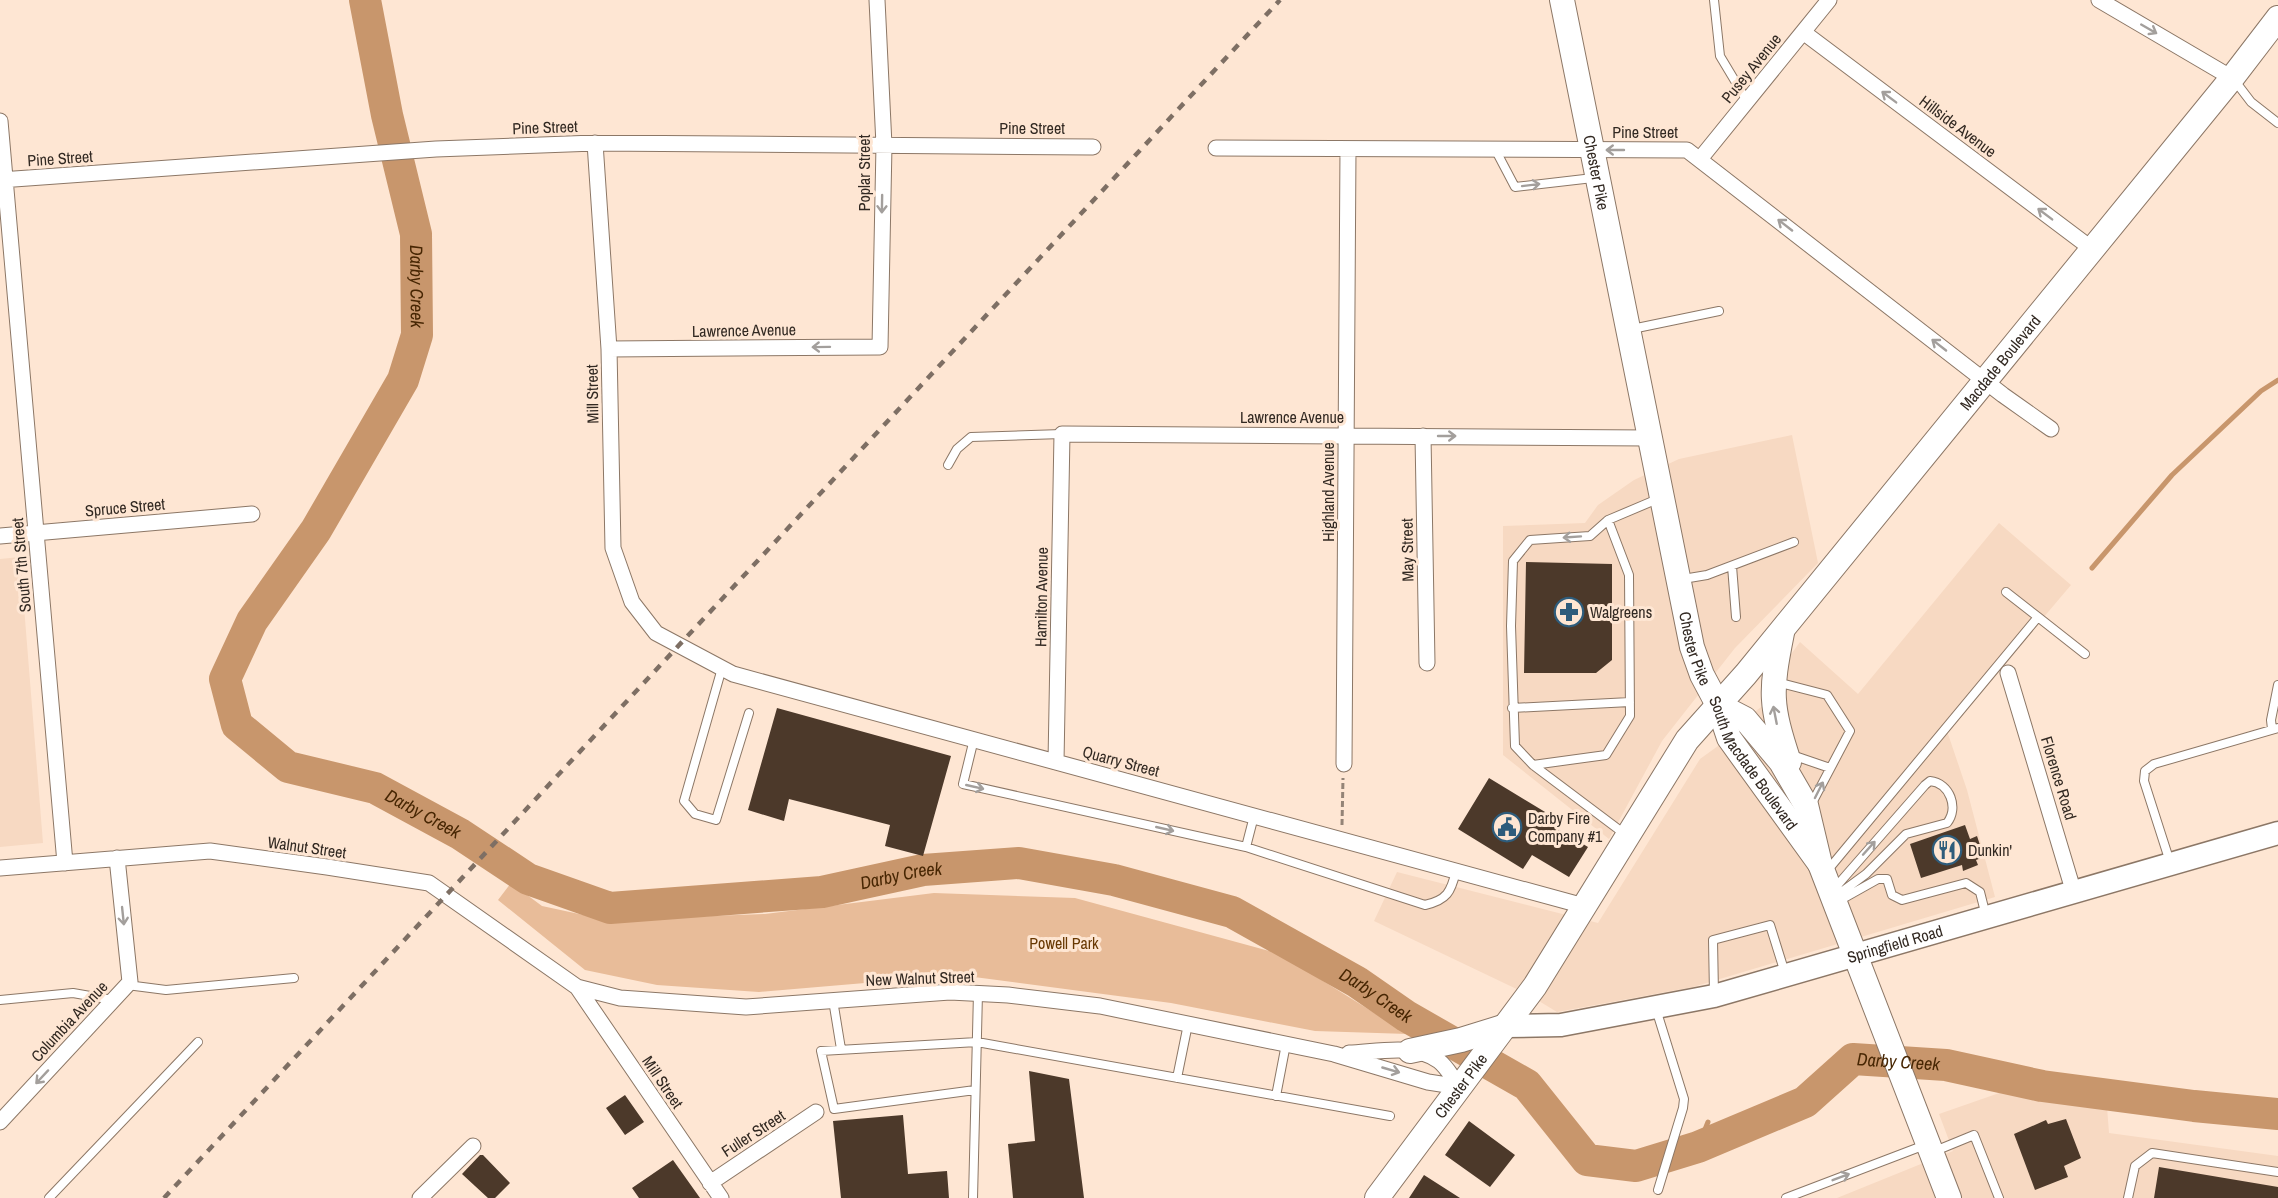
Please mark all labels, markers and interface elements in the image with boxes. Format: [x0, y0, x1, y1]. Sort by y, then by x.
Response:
one-way arrow [2141, 24, 2158, 36]
street label: Pusey Avenue [1716, 29, 1786, 107]
street label: Hillside Avenue [1915, 90, 2001, 162]
one-way arrow [1882, 91, 1898, 104]
street label: Pine Street [512, 115, 579, 139]
street label: Pine Street [999, 117, 1065, 139]
street label: Pine Street [1612, 121, 1678, 143]
street label: Chester Pike [1578, 133, 1615, 212]
street label: Poplar Street [853, 134, 875, 211]
one-way arrow [1606, 144, 1626, 156]
street label: Pine Street [26, 145, 94, 171]
one-way arrow [1520, 180, 1540, 191]
one-way arrow [877, 193, 888, 213]
one-way arrow [2038, 208, 2054, 220]
one-way arrow [1777, 219, 1793, 232]
water label: Darby Creek [404, 245, 430, 329]
street label: Macdade Boulevard [1955, 310, 2045, 415]
street label: Lawrence Avenue [692, 318, 796, 342]
one-way arrow [1931, 339, 1947, 351]
one-way arrow [812, 341, 832, 353]
street label: Mill Street [580, 364, 604, 424]
street label: Lawrence Avenue [1240, 406, 1344, 428]
one-way arrow [1436, 430, 1456, 442]
street label: Highland Avenue [1317, 442, 1339, 542]
street label: Spruce Street [84, 493, 166, 521]
street label: South 7th Street [6, 516, 36, 613]
street label: May Street [1395, 518, 1419, 582]
one-way arrow [1563, 532, 1583, 543]
street label: Hamilton Avenue [1029, 547, 1053, 647]
pharmacy icon: Walgreens [1553, 596, 1585, 628]
place label: Walgreens [1590, 601, 1652, 623]
street label: Chester Pike [1674, 610, 1717, 689]
street label: South Macdade Boulevard [1704, 692, 1803, 834]
one-way arrow [1769, 705, 1780, 725]
street label: Florence Road [2036, 734, 2082, 822]
street label: Quarry Street [1080, 740, 1162, 782]
one-way arrow [965, 781, 984, 793]
one-way arrow [1814, 781, 1825, 799]
water label: Darby Creek [381, 783, 466, 845]
place label: Darby Fire Company #1 [1528, 807, 1603, 847]
public building icon: Darby Fire Company #1 [1491, 811, 1523, 843]
one-way arrow [1155, 824, 1175, 835]
street label: Walnut Street [266, 831, 348, 863]
restaurant icon: Dunkin' [1931, 834, 1963, 866]
place label: Dunkin' [1968, 839, 2012, 861]
one-way arrow [1862, 841, 1876, 856]
water label: Darby Creek [858, 856, 943, 895]
one-way arrow [118, 906, 129, 926]
street label: Springfield Road [1844, 919, 1945, 968]
park label: Powell Park [1029, 932, 1099, 954]
water label: Darby Creek [1335, 962, 1417, 1029]
street label: New Walnut Street [865, 965, 975, 991]
street label: Columbia Avenue [26, 976, 112, 1066]
water label: Darby Creek [1856, 1046, 1941, 1077]
street label: Chester Pike [1429, 1049, 1492, 1123]
street label: Mill Street [637, 1051, 689, 1113]
one-way arrow [1381, 1064, 1400, 1076]
one-way arrow [35, 1069, 49, 1084]
street label: Fuller Street [717, 1104, 789, 1162]
one-way arrow [1831, 1171, 1850, 1182]

